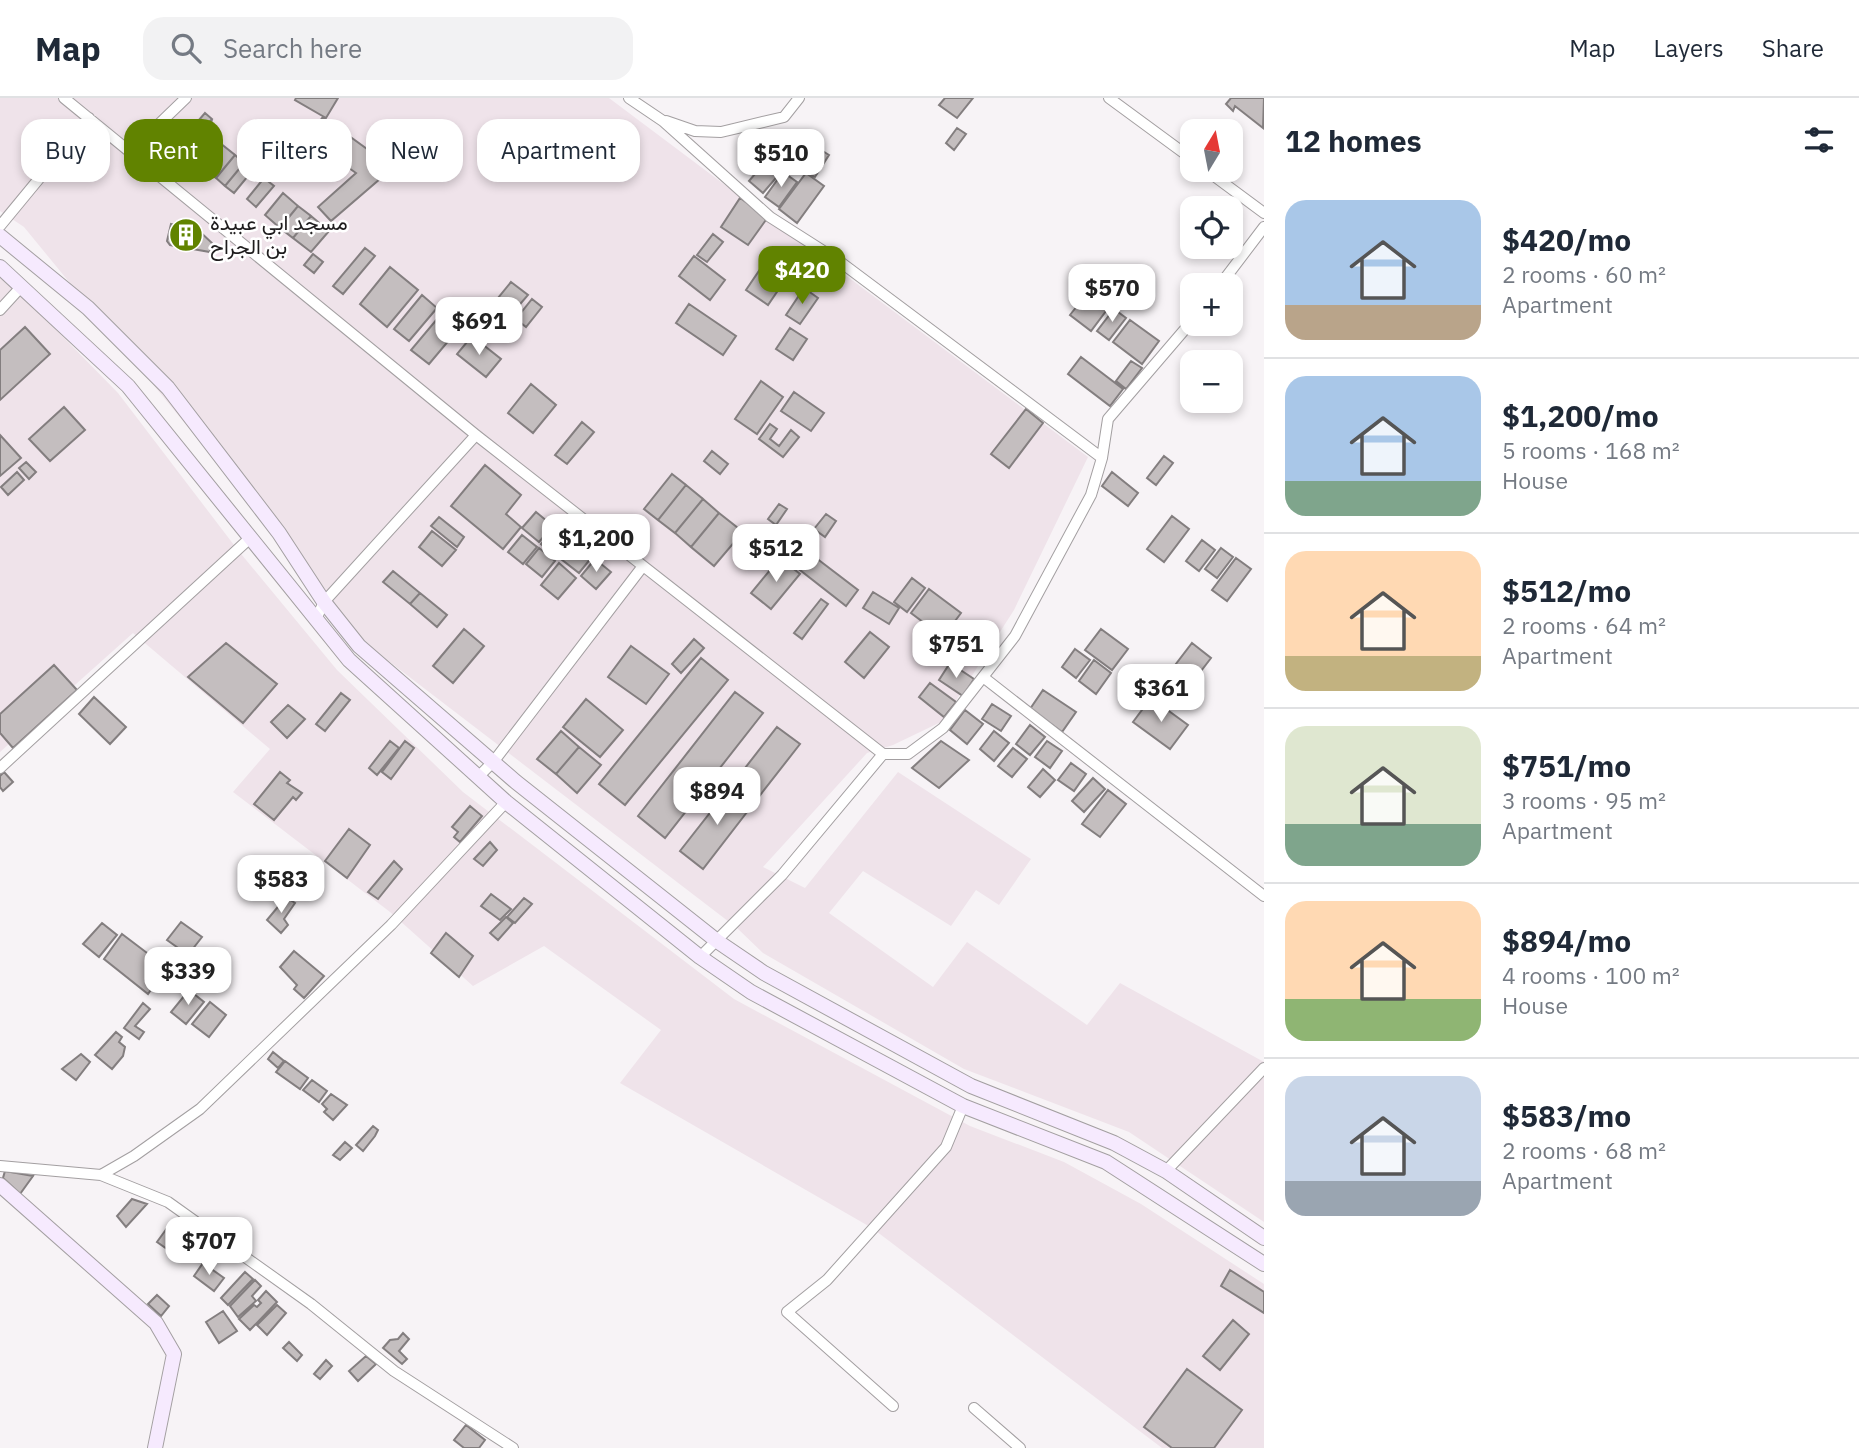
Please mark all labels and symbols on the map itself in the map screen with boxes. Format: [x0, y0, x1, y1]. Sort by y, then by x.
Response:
north arrow [1180, 119, 1242, 182]
pin: $510 [740, 130, 822, 189]
place label: مسجد ابي عبيدة بن الجراح [210, 208, 348, 261]
building icon: مسجد ابي عبيدة بن الجراح [167, 216, 205, 254]
pin: $420 [761, 246, 843, 306]
pin: $570 [1071, 264, 1153, 324]
pin: $691 [438, 298, 520, 357]
pin: $1,200 [539, 514, 653, 574]
pin: $512 [735, 524, 817, 584]
pin: $751 [915, 620, 997, 680]
pin: $361 [1120, 664, 1202, 724]
pin: $894 [676, 768, 758, 827]
pin: $583 [240, 856, 322, 915]
pin: $339 [147, 948, 229, 1007]
pin: $707 [168, 1218, 250, 1277]

